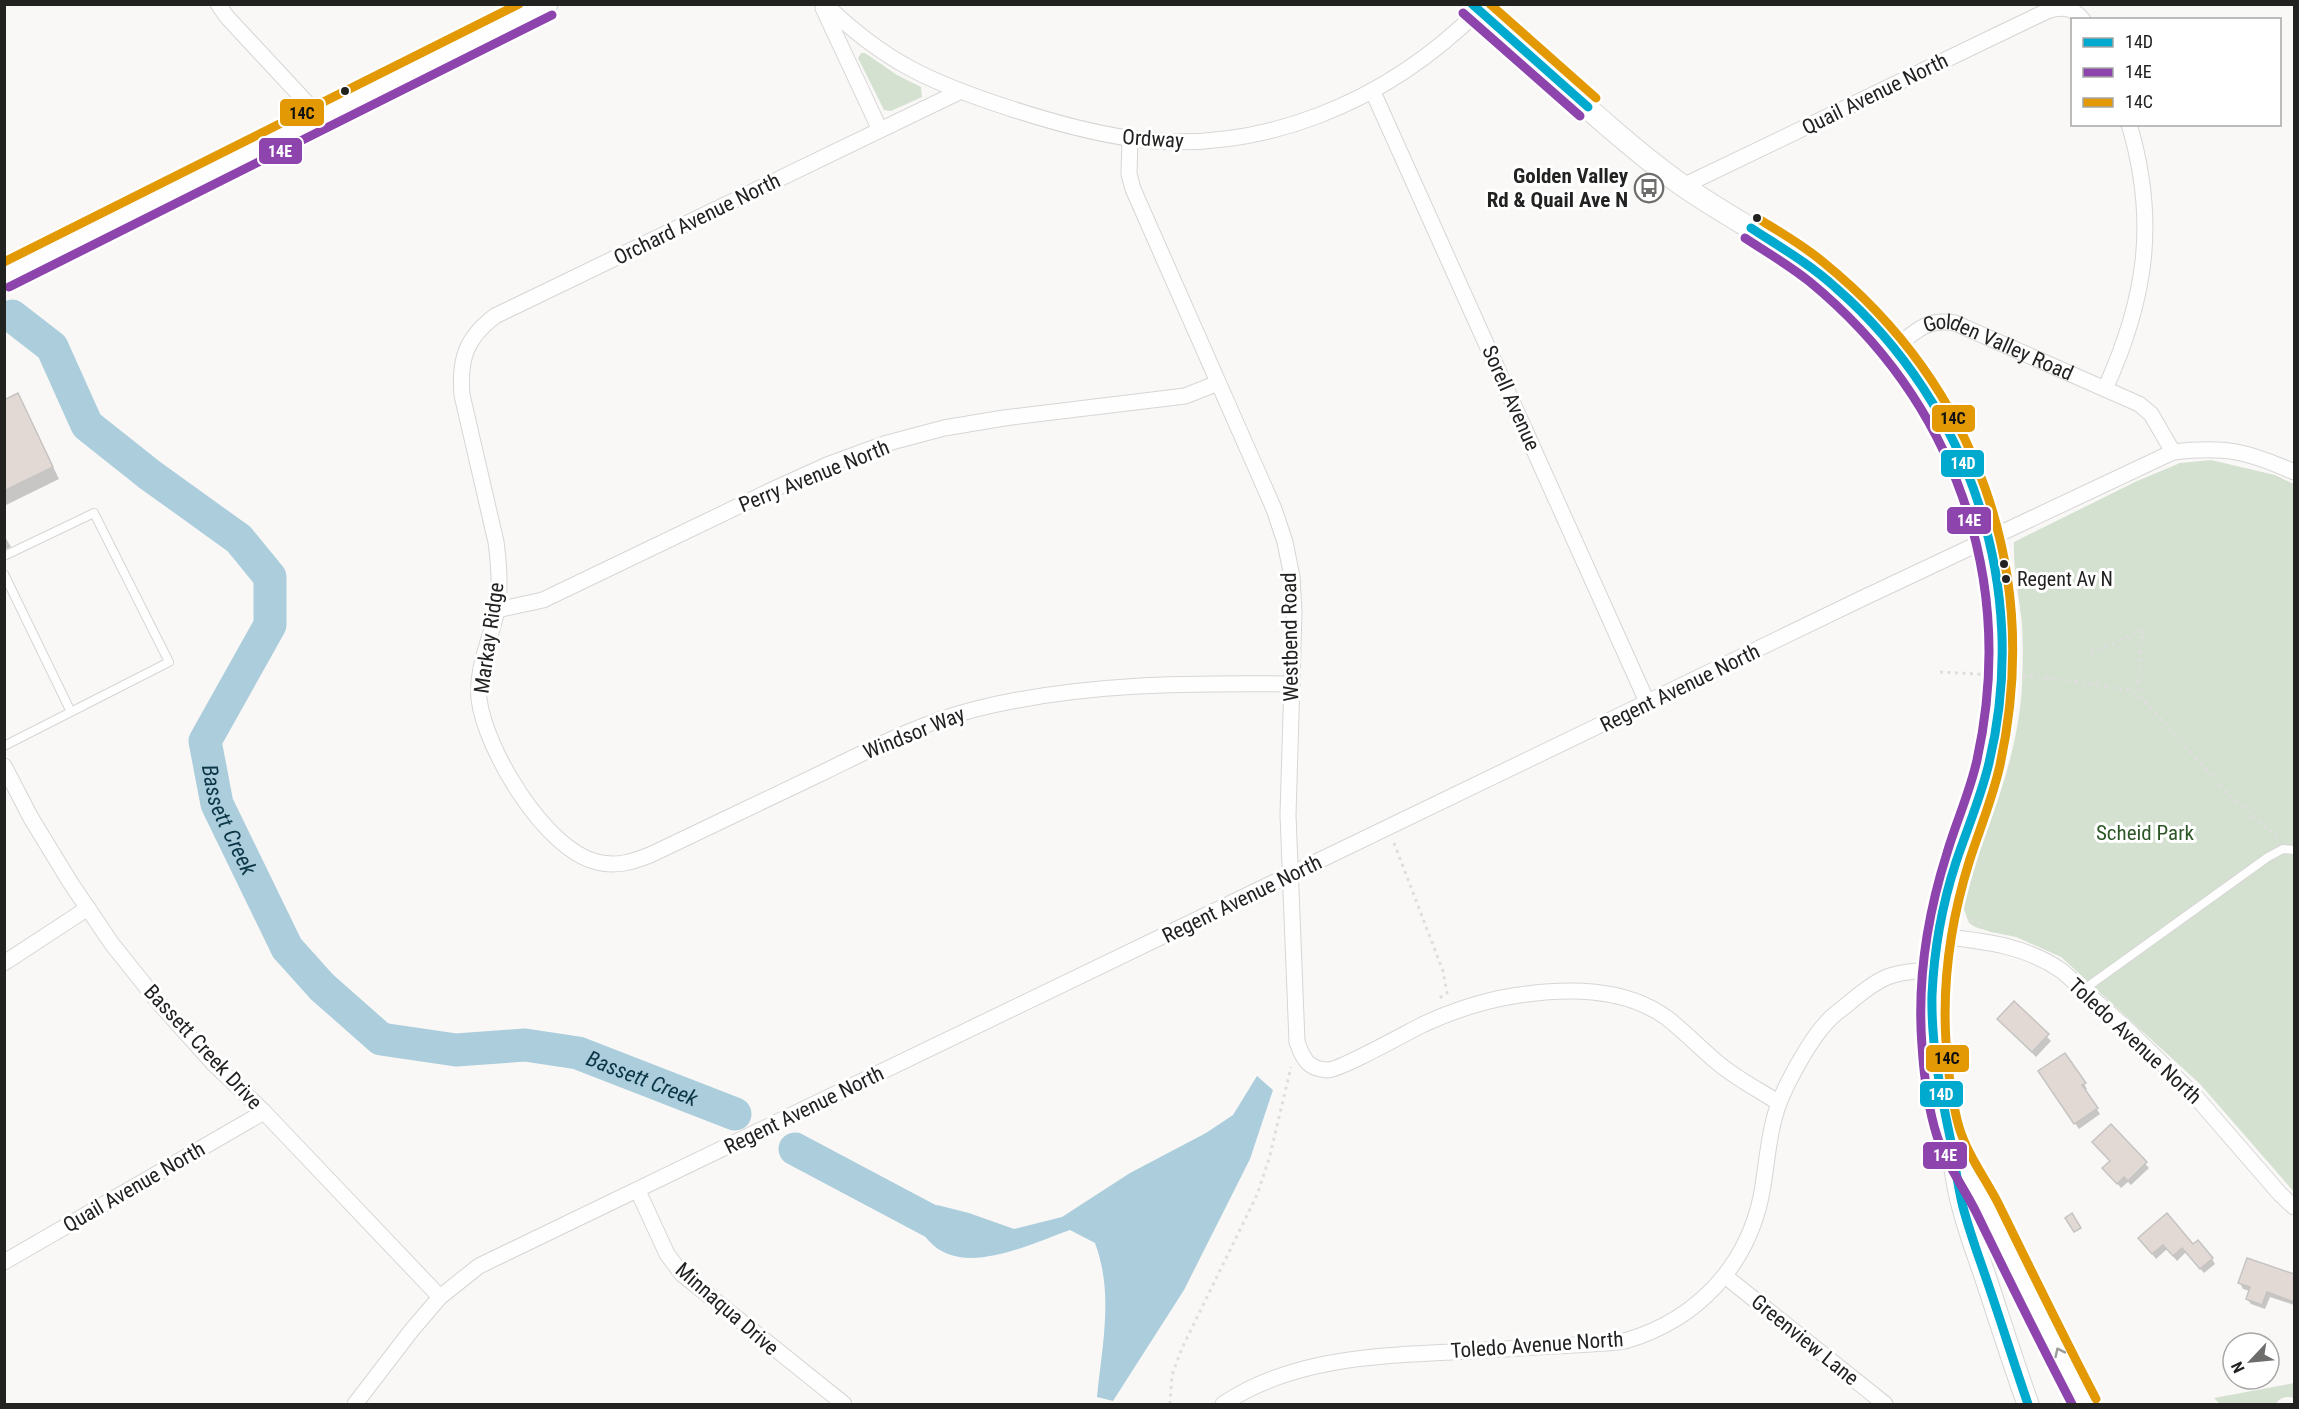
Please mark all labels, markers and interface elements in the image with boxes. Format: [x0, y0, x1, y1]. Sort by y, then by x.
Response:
legend [2071, 18, 2281, 126]
text: 14D [2125, 31, 2153, 52]
street label: Quail Avenue North [1798, 48, 1952, 140]
text: 14E [2125, 61, 2152, 82]
unlabelled marker [339, 85, 351, 97]
text: 14C [2125, 91, 2153, 112]
line badge: 14C [279, 98, 325, 127]
text: 14C [289, 104, 315, 123]
street label: Ordway [1121, 125, 1185, 153]
line badge: 14E [258, 137, 303, 165]
text: 14E [268, 142, 292, 161]
place label: Golden Valley Rd & Quail Ave N [1487, 164, 1629, 212]
street label: Orchard Avenue North [610, 168, 784, 270]
bus stop icon: Golden Valley Rd & Quail Ave N [1633, 172, 1665, 204]
unlabelled marker [1751, 212, 1763, 224]
street label: Golden Valley Road [1920, 310, 2077, 385]
street label: Sorell Avenue [1477, 342, 1545, 454]
line badge: 14C [1931, 404, 1976, 433]
text: 14C [1940, 409, 1966, 428]
street label: Perry Avenue North [735, 435, 893, 517]
line badge: 14D [1940, 449, 1985, 478]
text: 14D [1950, 454, 1976, 473]
line badge: 14E [1946, 506, 1992, 535]
text: 14E [1957, 511, 1981, 530]
unlabelled marker [1998, 558, 2010, 570]
place label: Regent Av N [2017, 567, 2113, 591]
street label: Westbend Road [1277, 572, 1303, 702]
marker: Regent Av N [2000, 573, 2012, 585]
street label: Markay Ridge [469, 581, 509, 695]
street label: Regent Avenue North [1596, 639, 1764, 737]
street label: Windsor Way [860, 702, 968, 764]
water label: Bassett Creek [197, 763, 262, 879]
park label: Scheid Park [2096, 821, 2195, 845]
street label: Regent Avenue North [1158, 850, 1326, 948]
street label: Toledo Avenue North [2064, 973, 2206, 1109]
street label: Bassett Creek Drive [139, 980, 267, 1114]
line badge: 14C [1925, 1044, 1970, 1073]
water label: Bassett Creek [583, 1045, 702, 1111]
text: 14C [1934, 1049, 1960, 1068]
street label: Regent Avenue North [720, 1061, 888, 1159]
line badge: 14D [1919, 1080, 1964, 1108]
text: 14D [1928, 1085, 1954, 1104]
street label: Quail Avenue North [59, 1137, 209, 1237]
line badge: 14E [1922, 1141, 1968, 1170]
text: 14E [1933, 1146, 1957, 1165]
street label: Minnaqua Drive [671, 1258, 783, 1360]
street label: Greenview Lane [1747, 1290, 1863, 1391]
street label: Toledo Avenue North [1450, 1327, 1624, 1363]
north arrow [2221, 1331, 2281, 1391]
one-way arrow [2054, 1347, 2066, 1358]
text: N [2227, 1359, 2249, 1376]

